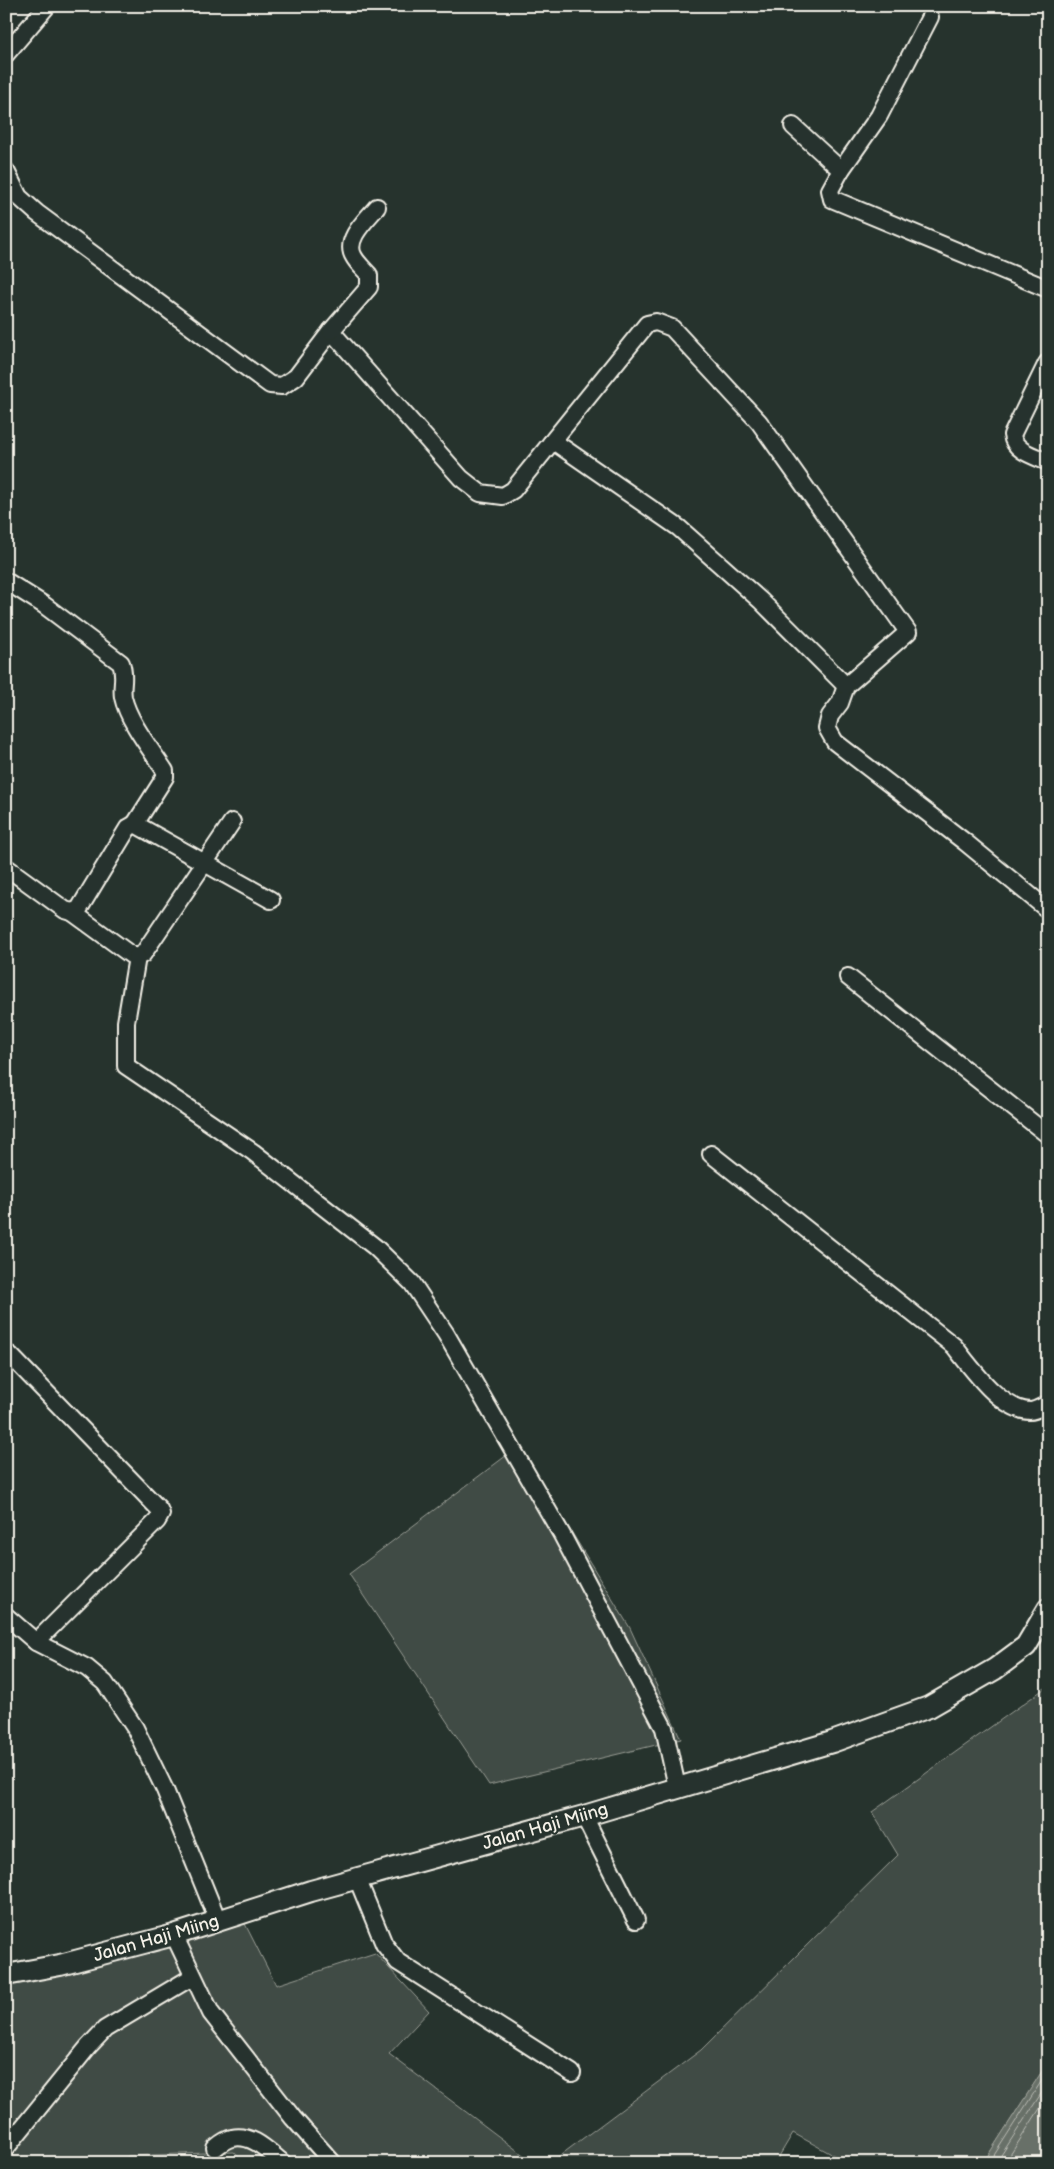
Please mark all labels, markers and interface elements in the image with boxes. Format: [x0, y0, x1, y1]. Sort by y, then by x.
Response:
street label: Jalan Haji Miing [480, 1799, 610, 1854]
street label: Jalan Haji Miing [91, 1911, 221, 1966]

